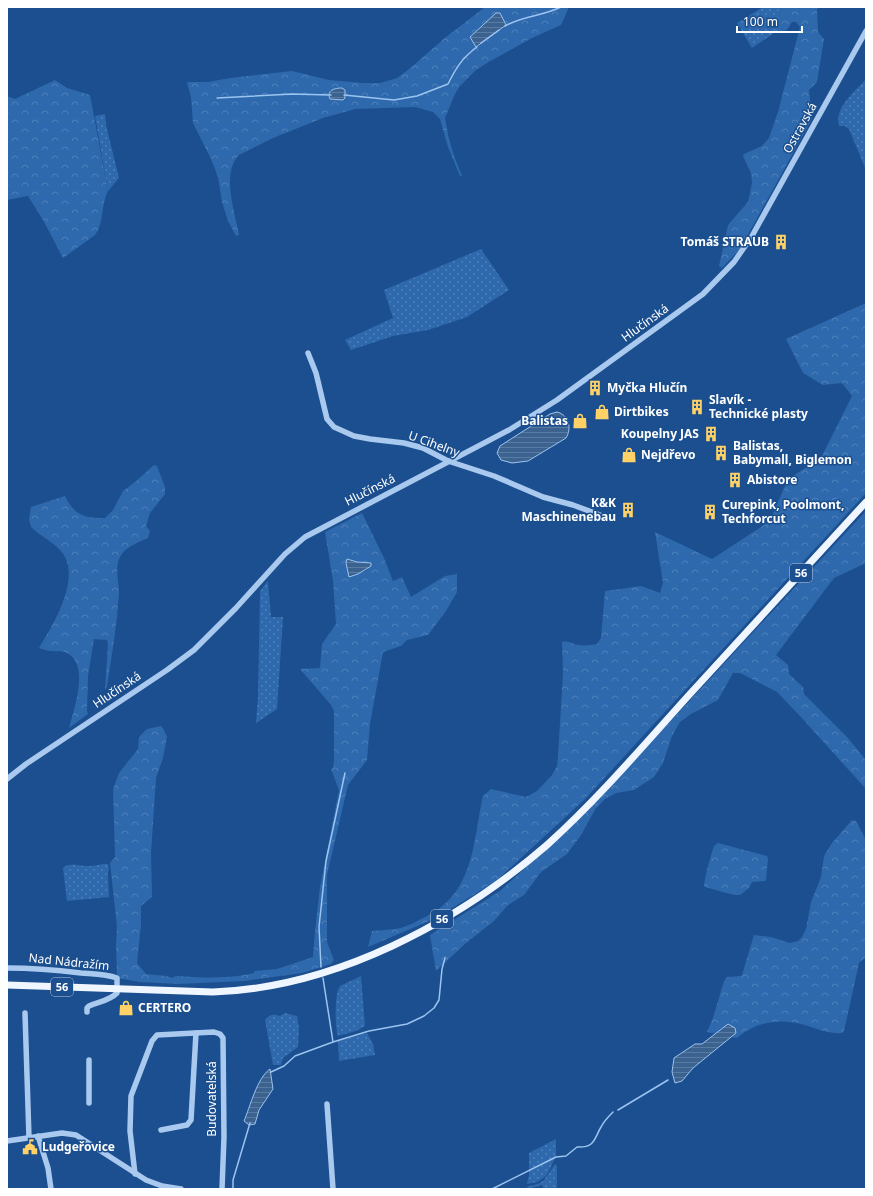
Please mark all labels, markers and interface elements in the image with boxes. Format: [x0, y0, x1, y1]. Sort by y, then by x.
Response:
scale bar [737, 8, 802, 34]
text: 100 m [743, 13, 778, 30]
street label: Ostravská [779, 99, 821, 156]
place label: Tomáš STRAUB [681, 233, 769, 250]
building icon: Tomáš STRAUB [772, 233, 790, 251]
street label: Hlučínská [618, 300, 672, 346]
building icon: Myčka Hlučín [586, 379, 604, 397]
place label: Myčka Hlučín [607, 379, 687, 396]
place label: Slavík - Technické plasty [709, 391, 808, 422]
building icon: Slavík - Technické plasty [688, 398, 706, 416]
shop icon: Dirtbikes [593, 403, 611, 421]
place label: Dirtbikes [614, 403, 669, 420]
place label: Balistas [521, 412, 568, 429]
shop icon: Balistas [571, 412, 589, 430]
place label: Koupelny JAS [621, 425, 699, 442]
building icon: Koupelny JAS [702, 425, 720, 443]
street label: U Cihelny [406, 426, 463, 461]
place label: Balistas, Babymall, Biglemon [733, 437, 852, 468]
building icon: Balistas, Babymall, Biglemon [712, 444, 730, 462]
shop icon: Nejdřevo [620, 446, 638, 464]
place label: Nejdřevo [641, 446, 695, 463]
street label: Hlučínská [342, 470, 398, 510]
building icon: Abistore [726, 471, 744, 489]
place label: Abistore [747, 471, 798, 488]
place label: K&K Maschinenebau [521, 494, 616, 525]
place label: Curepink, Poolmont, Techforcut [722, 496, 844, 527]
building icon: K&K Maschinenebau [619, 501, 637, 519]
building icon: Curepink, Poolmont, Techforcut [701, 503, 719, 521]
road number: 56 [790, 564, 812, 582]
street label: Hlučínská [89, 667, 144, 712]
road number: 56 [431, 910, 453, 928]
street label: Nad Nádražím [28, 949, 110, 974]
road number: 56 [51, 978, 73, 996]
shop icon: CERTERO [117, 999, 135, 1017]
place label: CERTERO [138, 999, 191, 1016]
street label: Budovatelská [203, 1061, 220, 1137]
public building icon: Ludgeřovice [21, 1138, 39, 1156]
place label: Ludgeřovice [42, 1138, 115, 1155]

